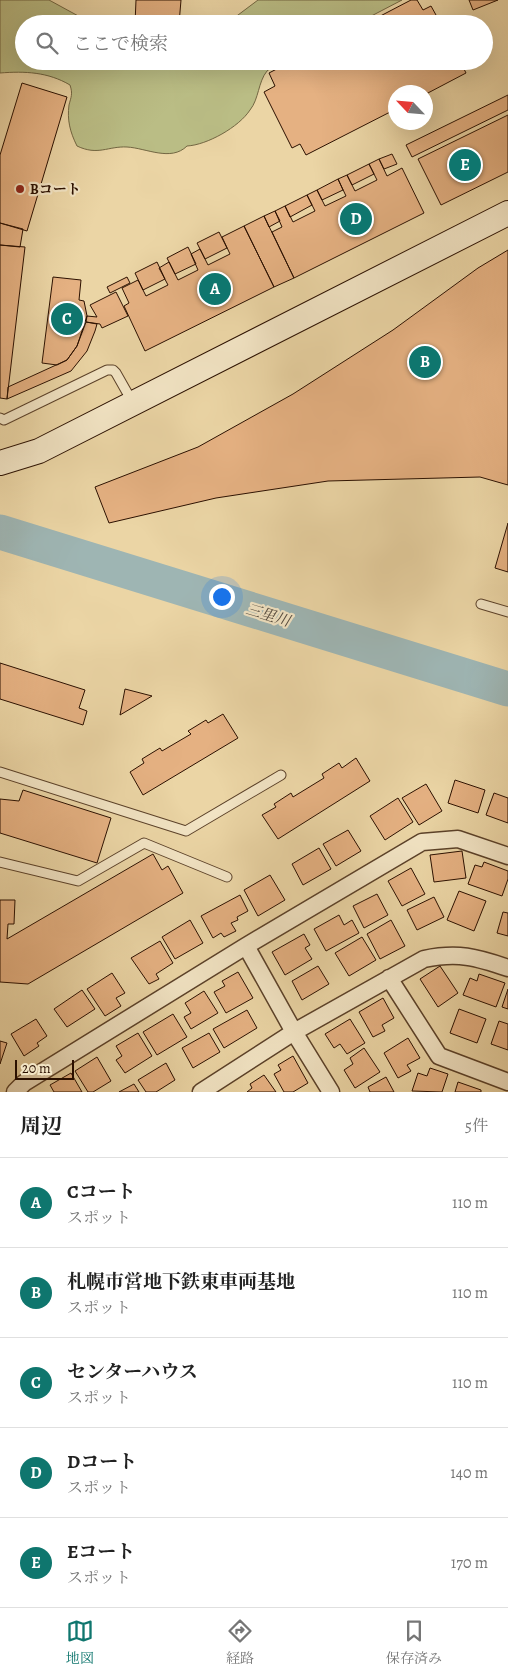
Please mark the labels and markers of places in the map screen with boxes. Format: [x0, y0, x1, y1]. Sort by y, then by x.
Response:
pin: E [449, 146, 481, 184]
place label: Bコート [30, 180, 81, 199]
marker: Bコート [14, 183, 26, 195]
pin: D [340, 200, 372, 238]
pin: A [199, 270, 231, 308]
pin: C [51, 300, 83, 338]
pin: B [409, 343, 441, 381]

